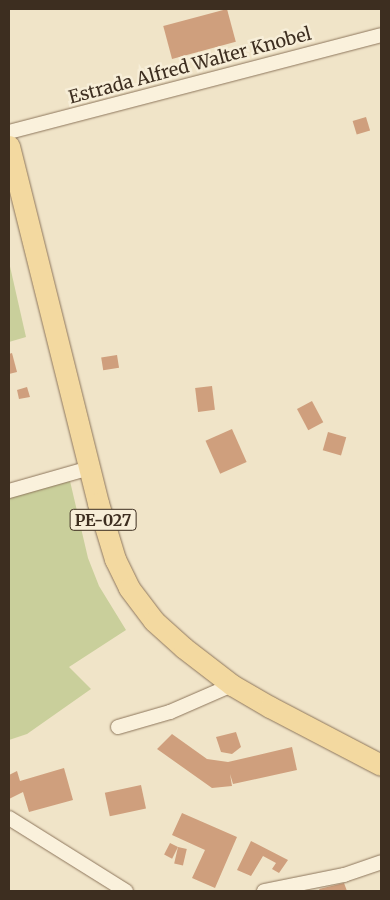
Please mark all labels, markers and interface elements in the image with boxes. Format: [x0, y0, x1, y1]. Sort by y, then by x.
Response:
street label: Estrada Alfred Walter Knobel [66, 23, 314, 109]
road number: PE-027 [69, 506, 137, 534]

